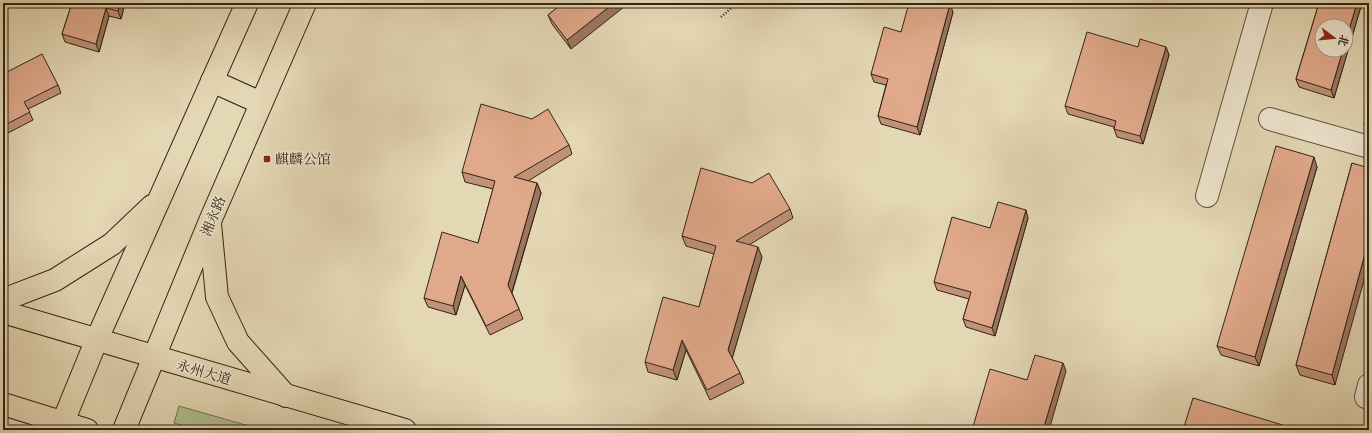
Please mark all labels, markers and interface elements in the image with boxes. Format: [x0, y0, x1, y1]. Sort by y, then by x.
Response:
north arrow [1314, 18, 1354, 58]
text: 北 [1334, 33, 1351, 48]
place label: 麒麟公馆 [275, 151, 331, 169]
marker: 麒麟公馆 [262, 154, 272, 164]
street label: 湘永路 [197, 194, 230, 239]
street label: 永州大道 [174, 357, 233, 389]

